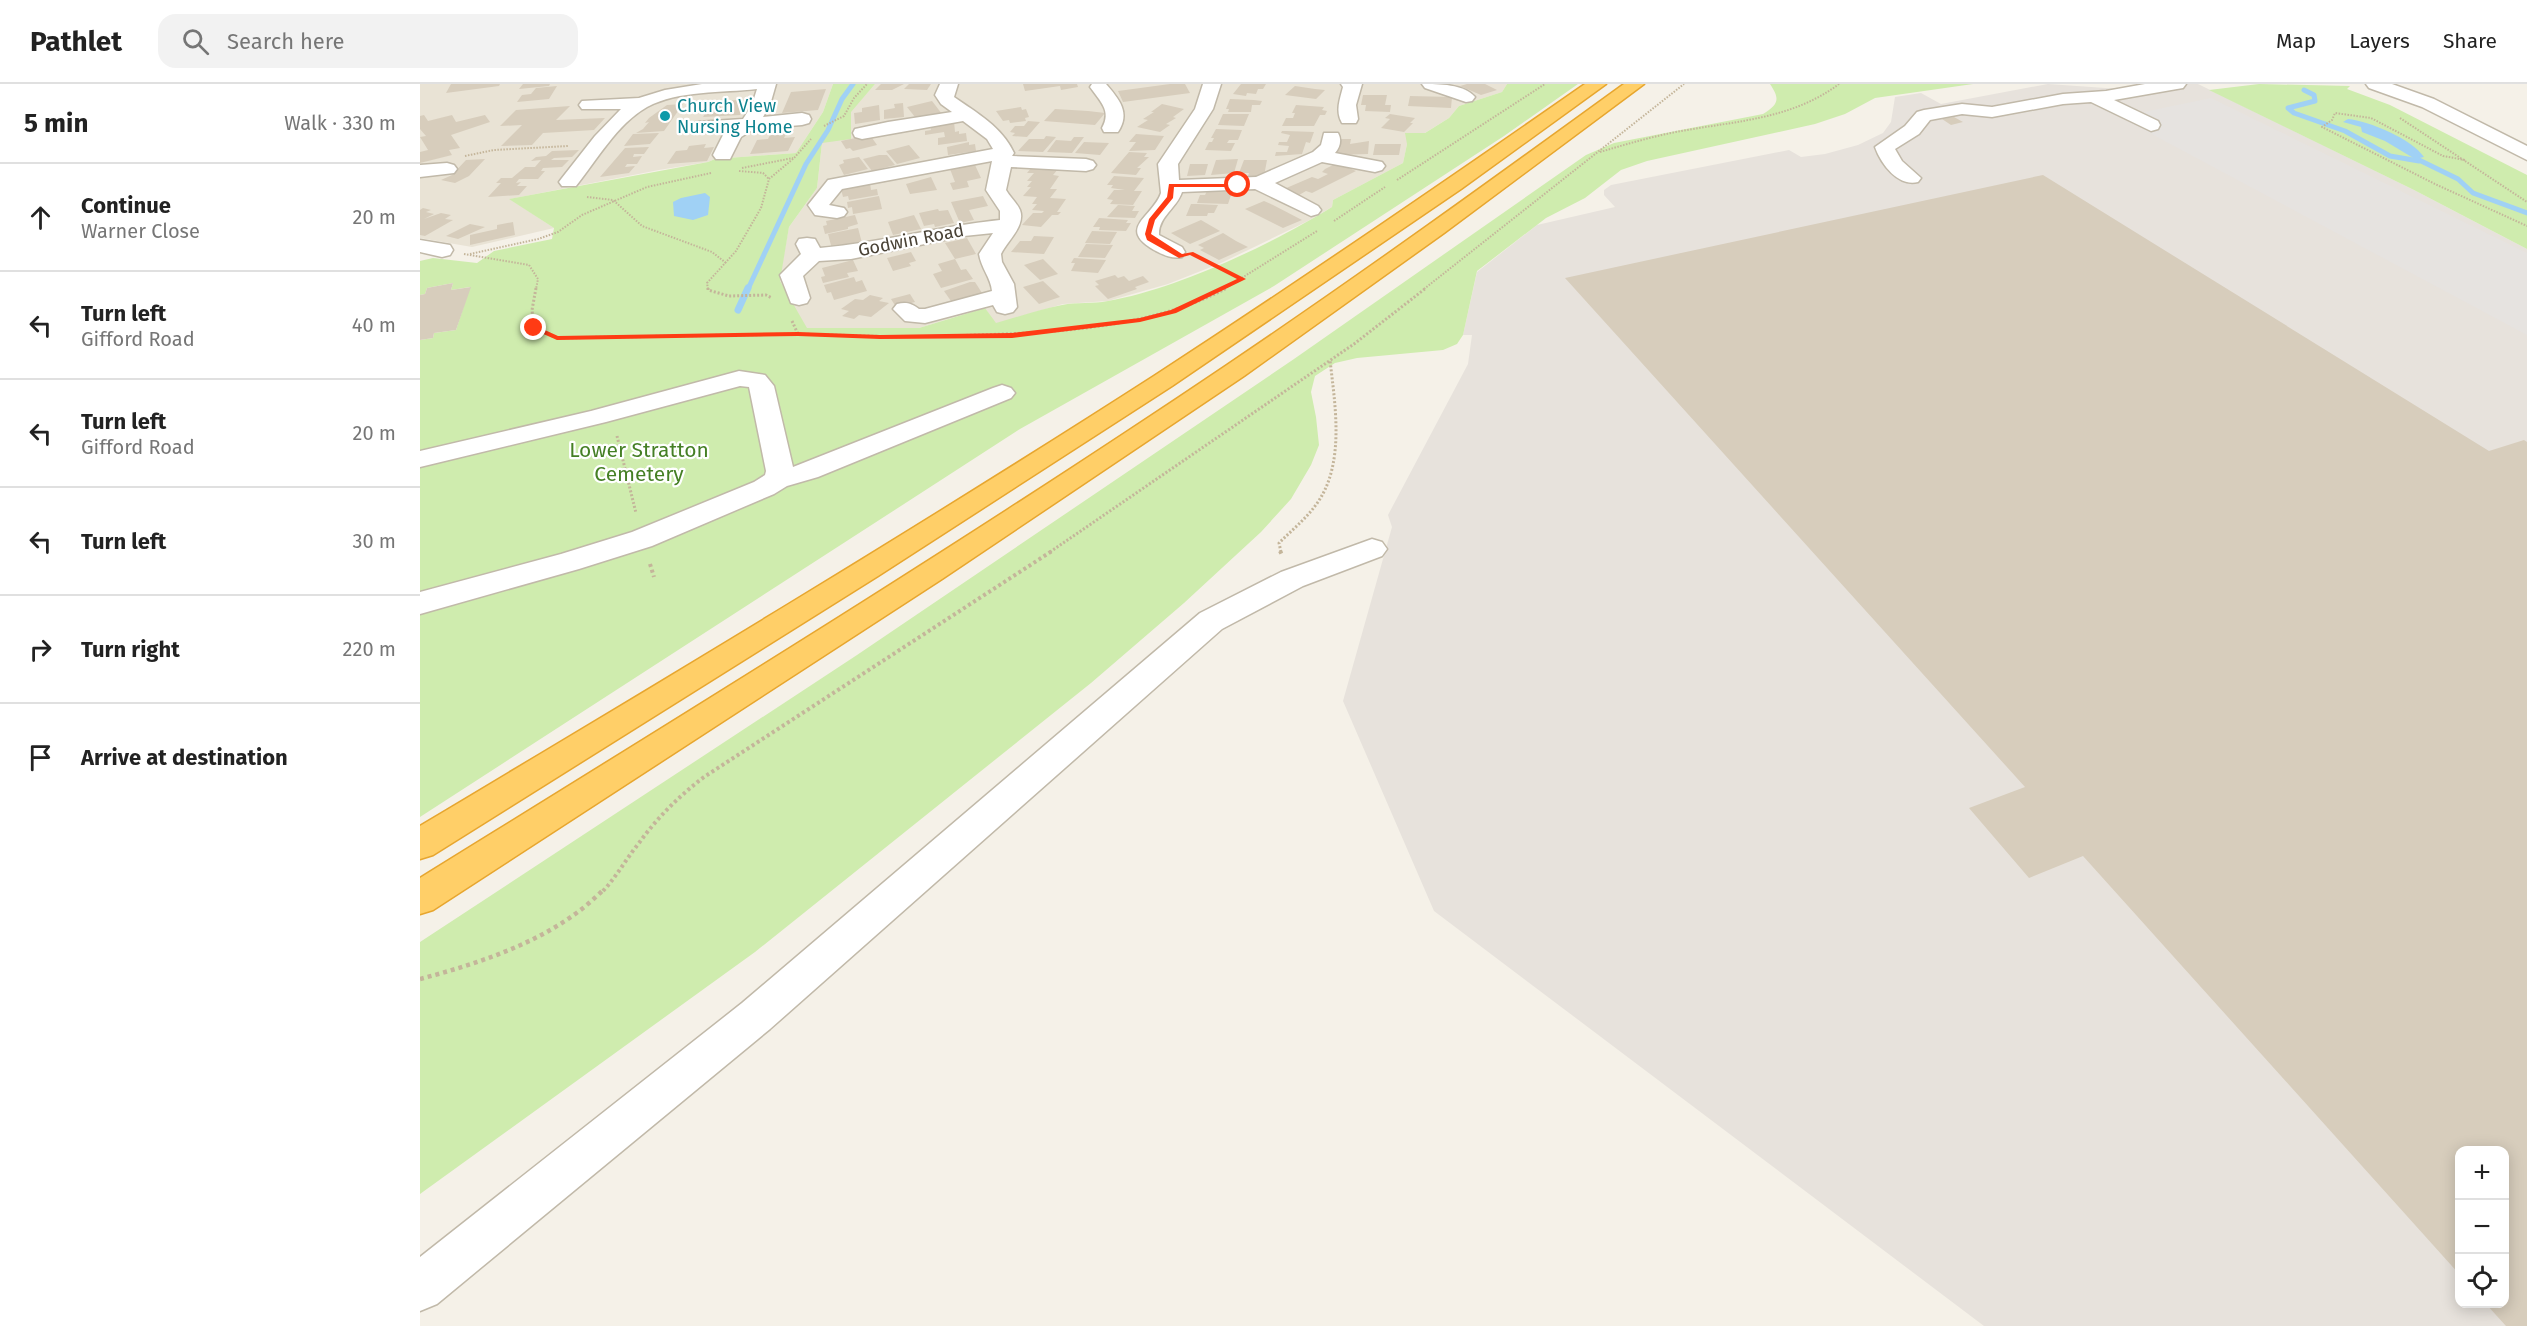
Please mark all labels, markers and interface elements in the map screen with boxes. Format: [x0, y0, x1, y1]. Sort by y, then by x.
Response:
search box [158, 14, 578, 68]
text: Pathlet [30, 25, 122, 58]
icon: search [179, 25, 212, 58]
text: Search here [227, 28, 345, 55]
text: Map [2276, 28, 2316, 54]
text: Layers [2349, 28, 2410, 54]
text: Share [2443, 28, 2497, 54]
place label: Church View Nursing Home [677, 95, 793, 138]
text: 5 min [24, 108, 88, 139]
marker: Church View Nursing Home [658, 109, 672, 123]
text: Walk · 330 m [284, 111, 396, 135]
route start [1224, 171, 1250, 197]
text: Continue [81, 192, 171, 219]
icon: ahead [24, 201, 57, 234]
text: 20 m [353, 205, 396, 229]
text: Warner Close [81, 219, 200, 243]
street label: Godwin Road [856, 219, 966, 261]
text: Turn left [81, 300, 166, 327]
icon: left [24, 309, 57, 342]
text: 40 m [352, 313, 396, 337]
route end [520, 314, 546, 340]
text: Gifford Road [81, 327, 195, 351]
text: Turn left [81, 408, 166, 435]
icon: left [24, 417, 57, 450]
text: 20 m [353, 421, 396, 445]
text: Gifford Road [81, 435, 195, 459]
park label: Lower Stratton Cemetery [569, 437, 709, 487]
icon: left [24, 525, 57, 558]
text: Turn left [81, 528, 166, 555]
text: 30 m [352, 529, 396, 553]
icon: right [24, 633, 57, 666]
text: Turn right [81, 636, 180, 663]
text: 220 m [343, 637, 396, 661]
icon: arrive [24, 741, 57, 774]
text: Arrive at destination [81, 744, 288, 771]
map controls [2455, 1146, 2509, 1308]
button: + [2455, 1146, 2509, 1200]
button: − [2455, 1200, 2509, 1254]
button: locate [2455, 1254, 2509, 1308]

